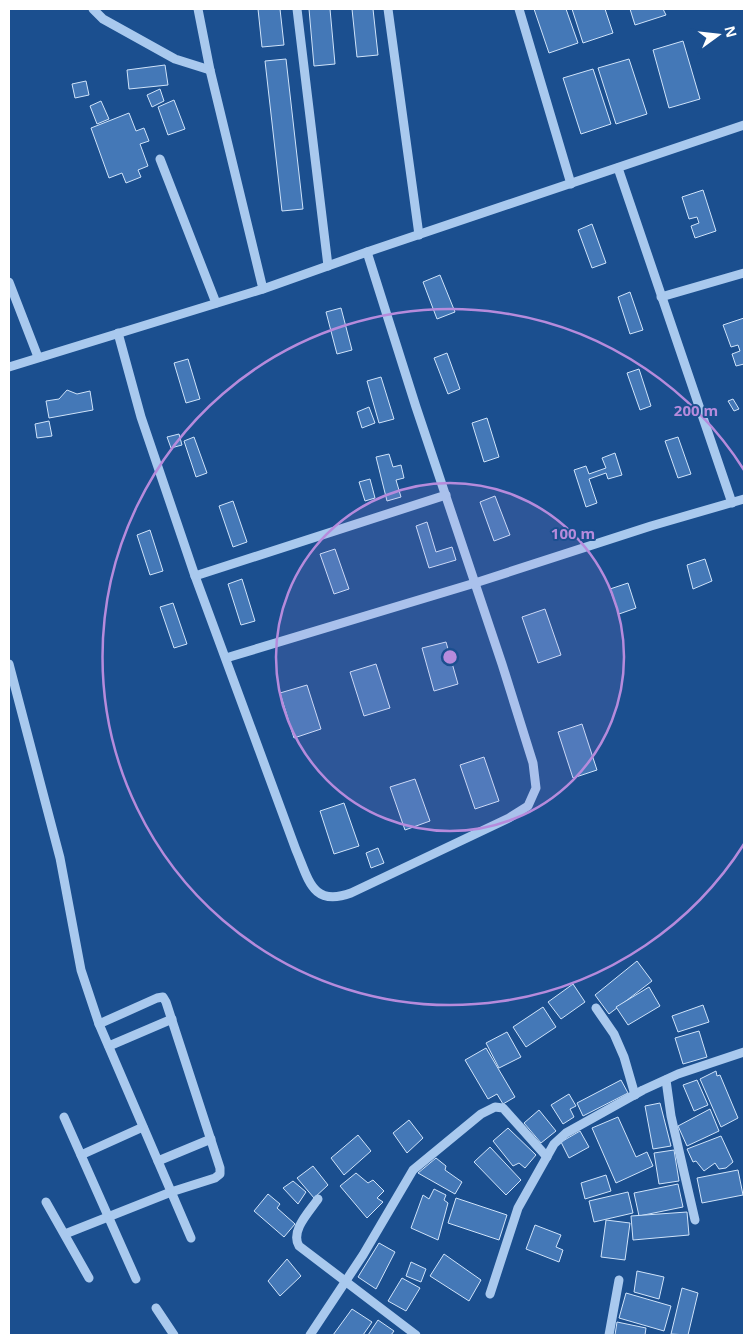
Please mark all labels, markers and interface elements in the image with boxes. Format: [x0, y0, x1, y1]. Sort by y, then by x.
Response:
north arrow [693, 10, 743, 60]
text: N [720, 24, 742, 39]
text: 200 m [674, 400, 718, 420]
text: 100 m [551, 523, 595, 543]
centre of rings [441, 648, 459, 666]

